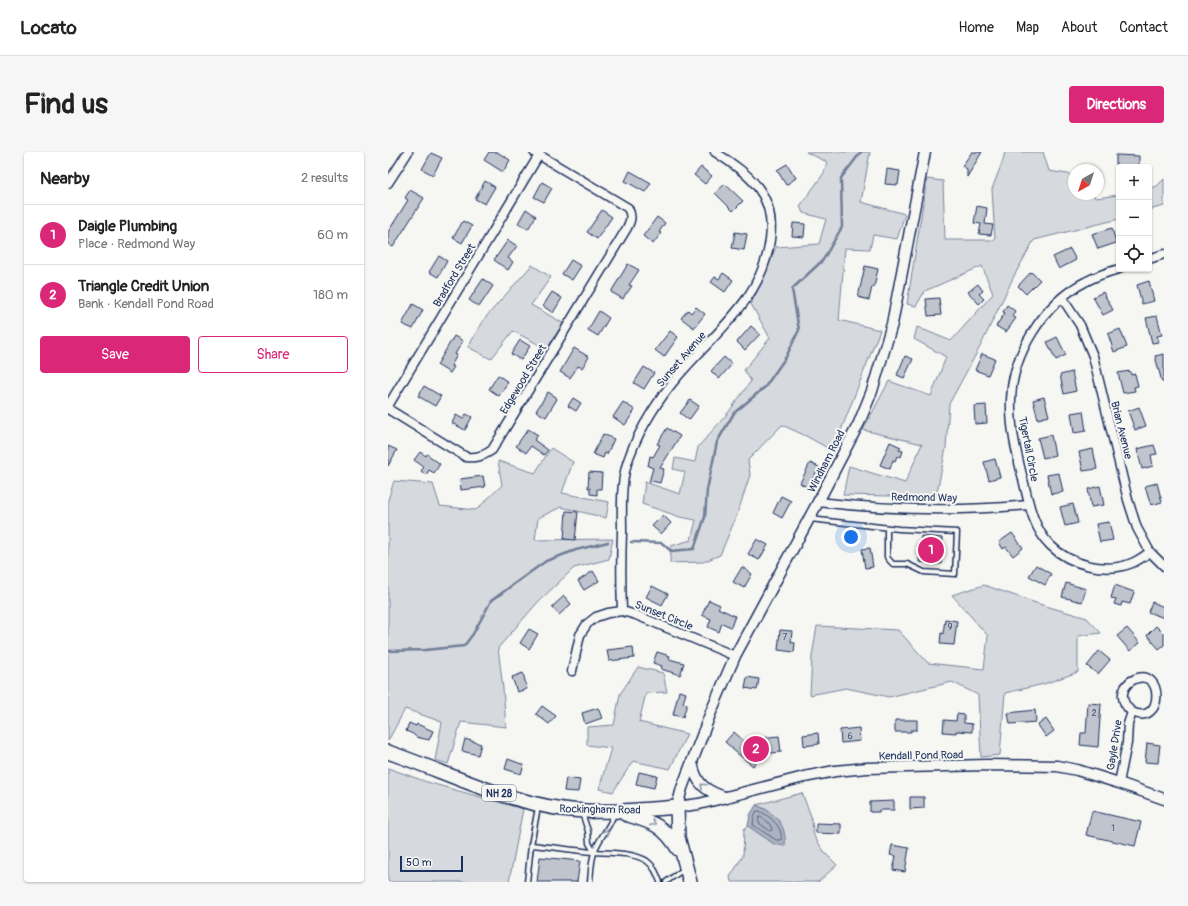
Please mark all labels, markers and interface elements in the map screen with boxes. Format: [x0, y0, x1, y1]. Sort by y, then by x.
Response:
text: Locato [20, 16, 77, 40]
text: Home [959, 19, 994, 36]
text: Map [1016, 19, 1039, 36]
text: About [1061, 19, 1097, 36]
text: Contact [1119, 19, 1168, 36]
button: Directions [1069, 86, 1164, 123]
text: Find us [24, 87, 108, 122]
north arrow [1068, 164, 1104, 200]
map controls [1116, 164, 1152, 272]
button: + [1116, 164, 1152, 200]
text: Nearby [40, 168, 89, 189]
text: 2 results [301, 170, 348, 186]
button: − [1116, 200, 1152, 236]
text: Daigle Plumbing [78, 217, 177, 236]
text: 1 [50, 227, 56, 243]
text: 60 m [317, 227, 348, 243]
text: Place · Redmond Way [78, 236, 195, 252]
button: locate [1116, 236, 1152, 272]
street label: Bradford Street [430, 241, 479, 309]
text: Triangle Credit Union [78, 277, 209, 296]
text: 2 [49, 287, 57, 303]
text: 180 m [313, 287, 348, 303]
text: Bank · Kendall Pond Road [78, 296, 214, 312]
street label: Sunset Avenue [654, 329, 709, 390]
button: Save [40, 336, 190, 373]
button: Share [198, 336, 348, 373]
street label: Edgewood Street [498, 342, 550, 416]
street label: Brian Avenue [1108, 400, 1135, 461]
street label: Tigertail Circle [1016, 416, 1041, 483]
street label: Windham Road [805, 428, 848, 495]
street label: Redmond Way [891, 490, 957, 505]
your location [841, 527, 861, 547]
pin: 1 [918, 535, 944, 565]
street label: Sunset Circle [633, 598, 695, 633]
house number: 9 [948, 622, 953, 633]
house number: 7 [783, 632, 788, 643]
house number: 2 [1091, 708, 1097, 719]
street label: Gayle Drive [1104, 718, 1125, 771]
house number: 6 [847, 731, 853, 742]
pin: 2 [743, 734, 769, 764]
street label: Kendall Pond Road [878, 748, 964, 763]
one-way arrow [700, 783, 708, 790]
road number: NH 28 [482, 785, 516, 801]
street label: Rockingham Road [559, 802, 641, 817]
one-way arrow [648, 818, 656, 826]
house number: 1 [1111, 823, 1115, 834]
one-way arrow [601, 829, 609, 836]
scale bar [400, 854, 463, 873]
text: 50 m [406, 856, 432, 869]

